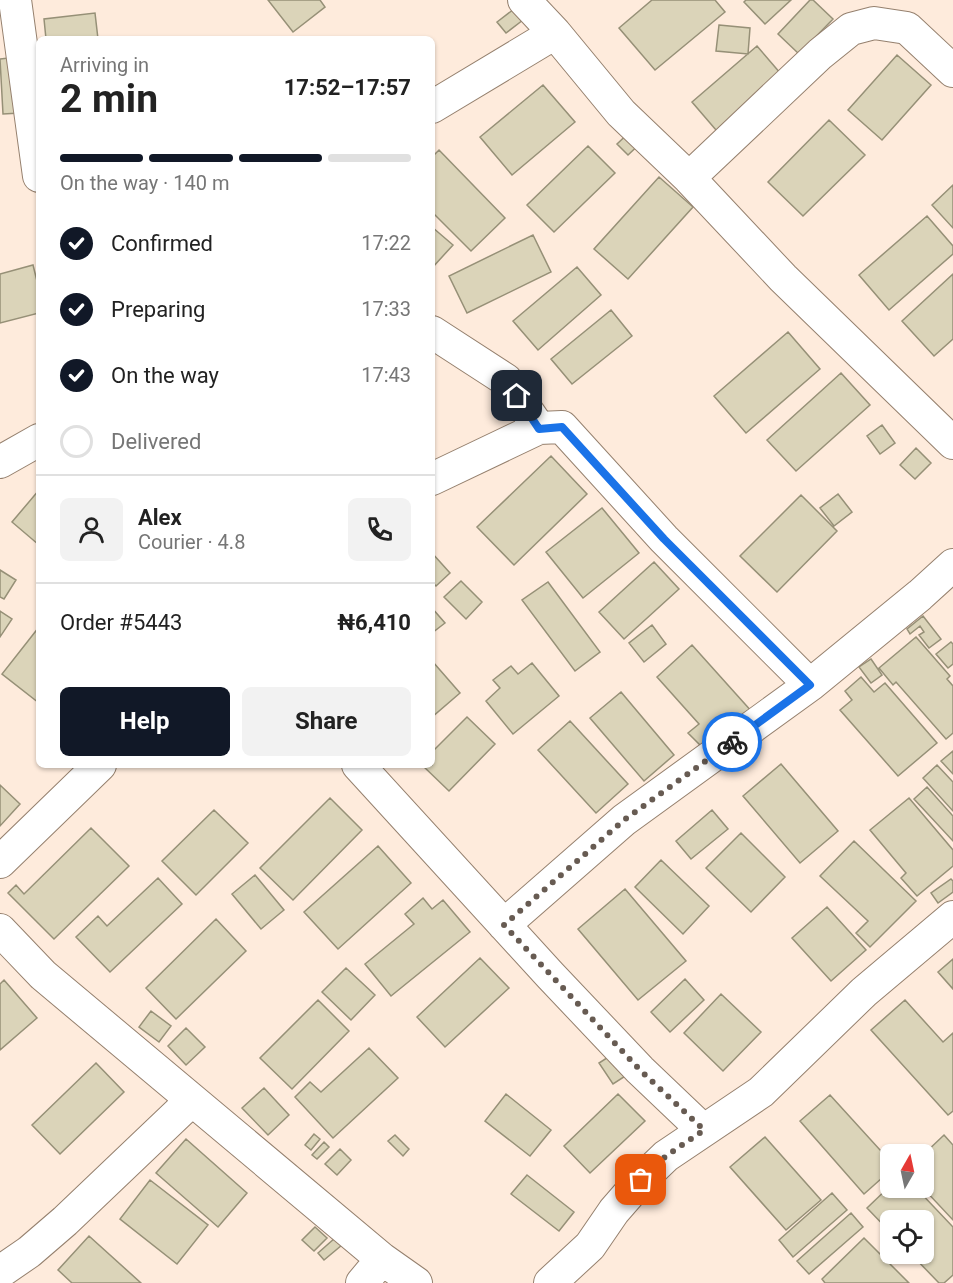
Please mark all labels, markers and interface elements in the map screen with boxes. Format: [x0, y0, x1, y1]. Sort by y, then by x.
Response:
text: Arriving in [60, 53, 149, 77]
text: 17:52–17:57 [284, 75, 411, 100]
text: 2 min [60, 76, 158, 122]
text: On the way · 140 m [60, 171, 229, 195]
icon: check [60, 227, 93, 260]
text: Confirmed [111, 231, 213, 256]
text: 17:22 [361, 231, 411, 255]
icon: check [60, 293, 93, 326]
text: Preparing [111, 297, 205, 322]
text: 17:33 [361, 297, 411, 321]
icon: check [60, 359, 93, 392]
text: On the way [111, 363, 219, 388]
text: 17:43 [361, 363, 411, 387]
pin [491, 370, 542, 421]
icon: home [500, 379, 533, 412]
text: Delivered [111, 429, 201, 454]
button: person [60, 498, 123, 561]
button: phone [348, 498, 411, 561]
text: Alex [138, 505, 182, 530]
text: Courier · 4.8 [138, 530, 245, 554]
text: Order #5443 [60, 610, 182, 635]
text: ₦6,410 [337, 610, 411, 635]
button: Help [60, 687, 230, 756]
button: Share [242, 687, 411, 756]
courier [702, 712, 762, 772]
icon: bike [716, 726, 749, 759]
north arrow [880, 1144, 934, 1198]
map controls [880, 1144, 934, 1264]
pin [615, 1154, 666, 1205]
icon: bag [624, 1163, 657, 1196]
button: locate [880, 1210, 934, 1264]

